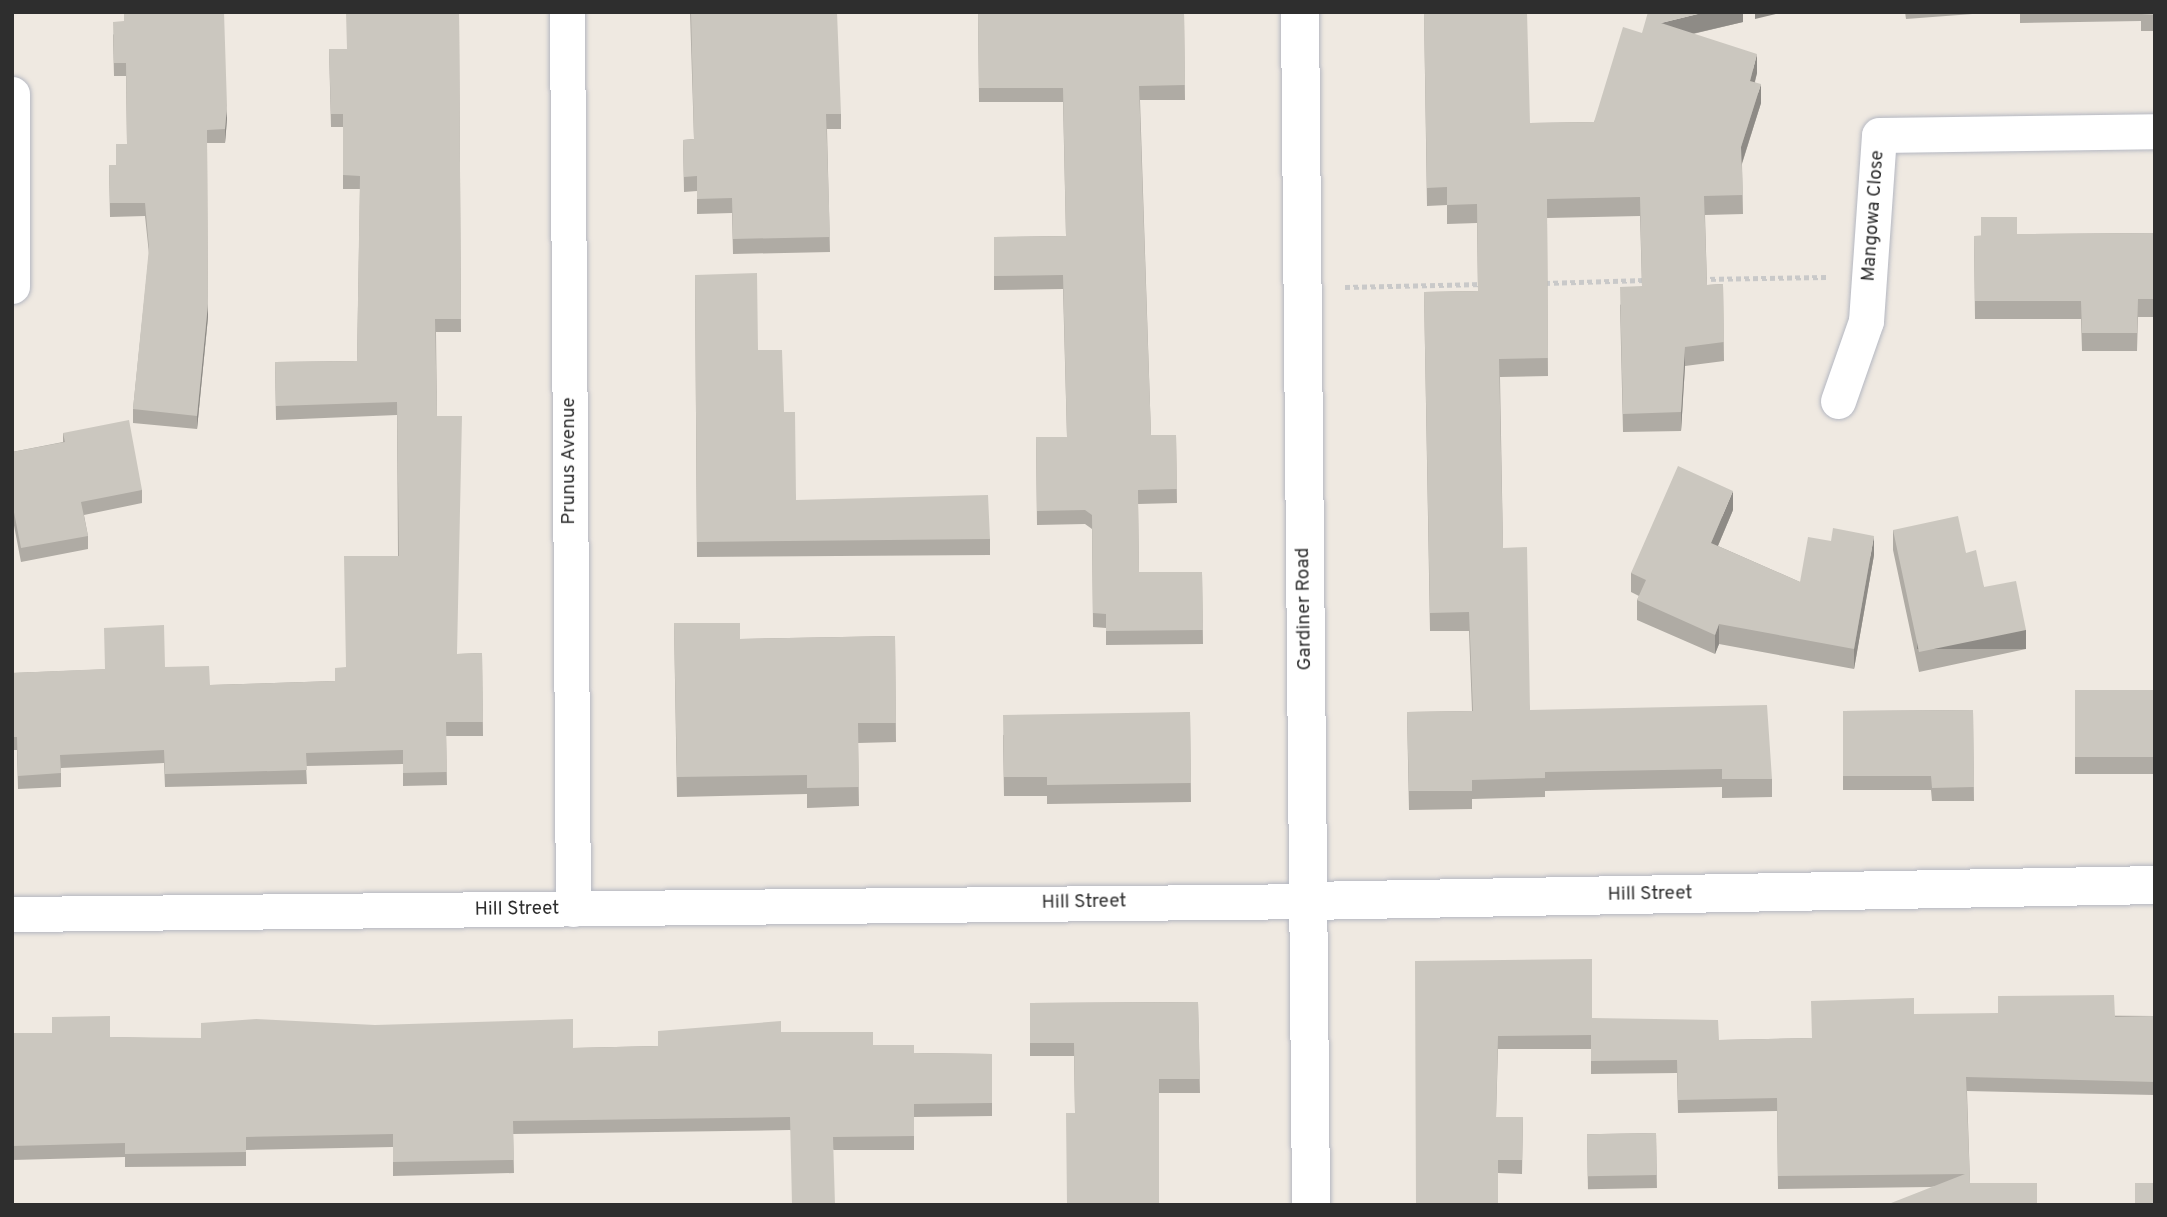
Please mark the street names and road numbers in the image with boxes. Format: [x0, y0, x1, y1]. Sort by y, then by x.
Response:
street label: Mangowa Close [1858, 150, 1890, 282]
street label: Prunus Avenue [559, 397, 581, 525]
street label: Gardiner Road [1293, 547, 1317, 671]
street label: Hill Street [1607, 883, 1693, 907]
street label: Hill Street [1041, 891, 1127, 915]
street label: Hill Street [474, 898, 560, 922]

